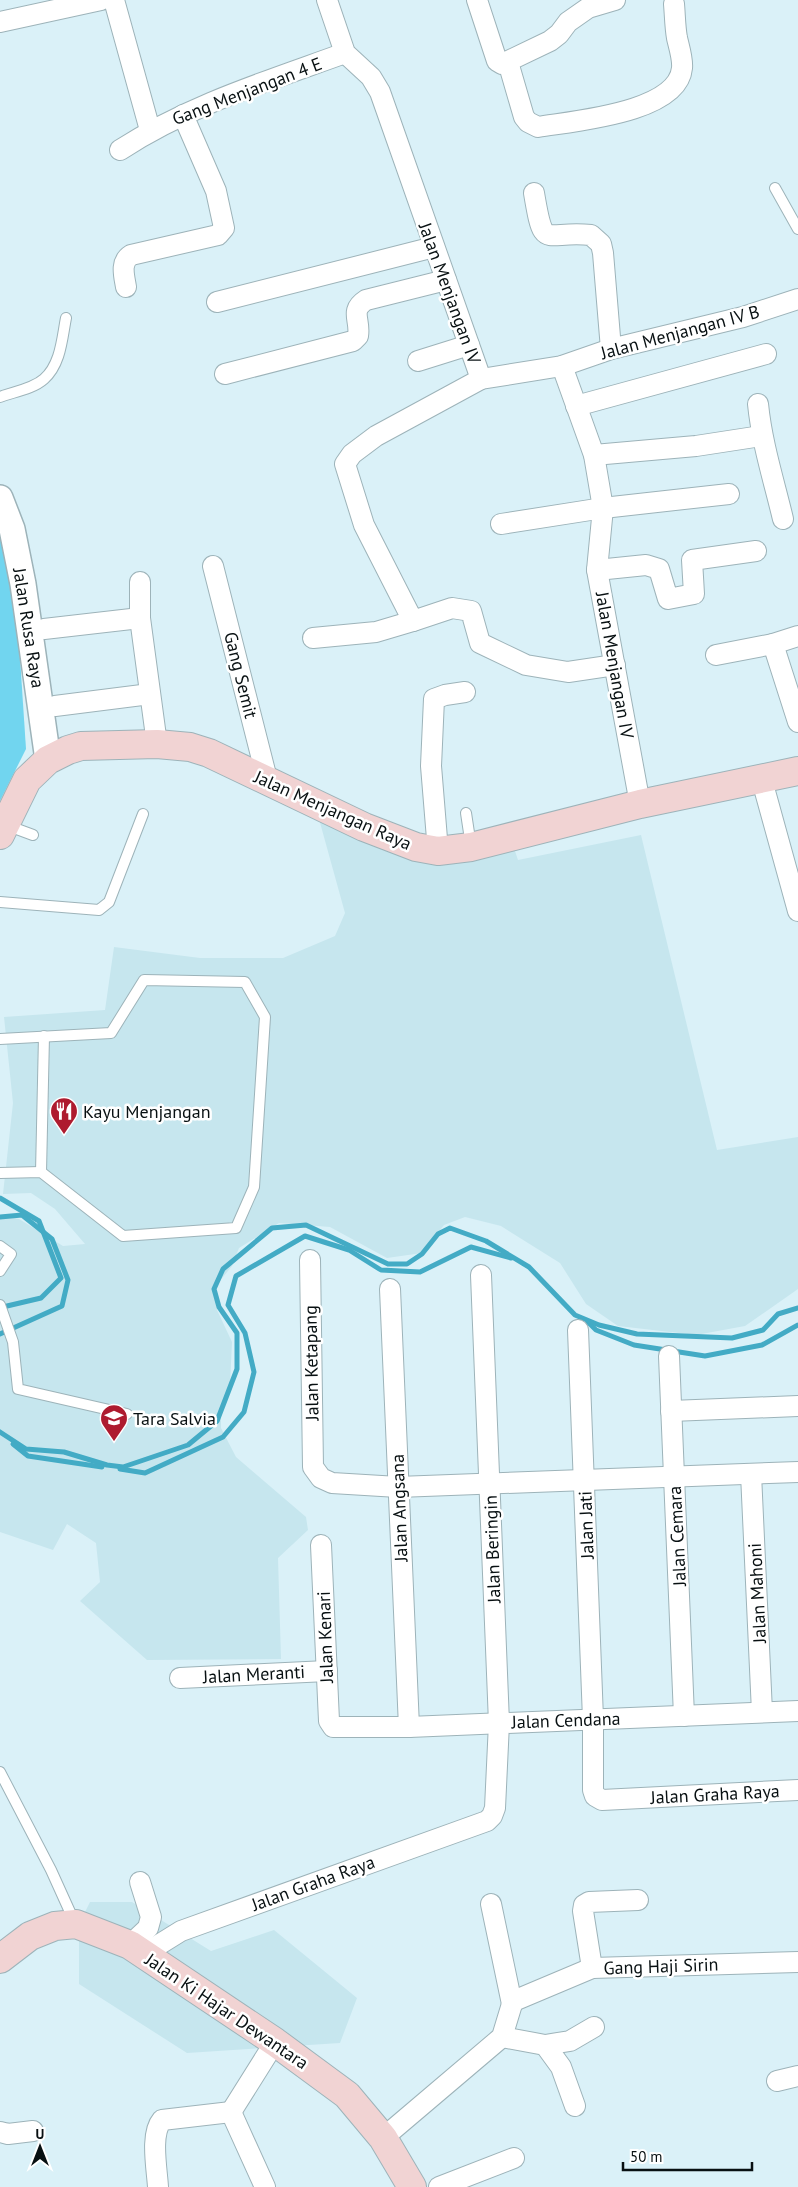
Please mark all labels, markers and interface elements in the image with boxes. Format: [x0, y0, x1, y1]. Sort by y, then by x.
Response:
street label: Gang Menjangan 4 E [169, 52, 325, 130]
street label: Jalan Menjangan IV [413, 218, 486, 367]
street label: Jalan Menjangan IV B [597, 300, 762, 364]
street label: Jalan Rusa Raya [8, 565, 50, 690]
street label: Jalan Menjangan IV [591, 589, 639, 741]
street label: Gang Semit [219, 629, 263, 721]
street label: Jalan Menjangan Raya [250, 765, 415, 855]
restaurant icon: Kayu Menjangan [49, 1096, 79, 1135]
place label: Kayu Menjangan [83, 1100, 211, 1123]
street label: Jalan Ketapang [298, 1305, 324, 1422]
school or university icon: Tara Salvia [99, 1403, 129, 1442]
place label: Tara Salvia [133, 1407, 216, 1430]
street label: Jalan Angsana [386, 1454, 412, 1563]
street label: Jalan Cemara [663, 1485, 691, 1588]
street label: Jalan Jati [573, 1491, 599, 1560]
street label: Jalan Beringin [479, 1495, 505, 1604]
street label: Jalan Mahoni [743, 1542, 771, 1645]
street label: Jalan Kenari [312, 1591, 338, 1684]
street label: Jalan Meranti [201, 1660, 306, 1688]
street label: Jalan Cendana [510, 1707, 621, 1733]
street label: Jalan Graha Raya [649, 1779, 780, 1809]
street label: Jalan Graha Raya [247, 1850, 378, 1916]
street label: Jalan Ki Hajar Dewantara [140, 1947, 313, 2074]
street label: Gang Haji Sirin [603, 1953, 719, 1979]
north arrow [15, 2122, 65, 2172]
text: U [36, 2125, 44, 2143]
scale bar [623, 2140, 752, 2172]
text: 50 m [630, 2147, 663, 2166]

